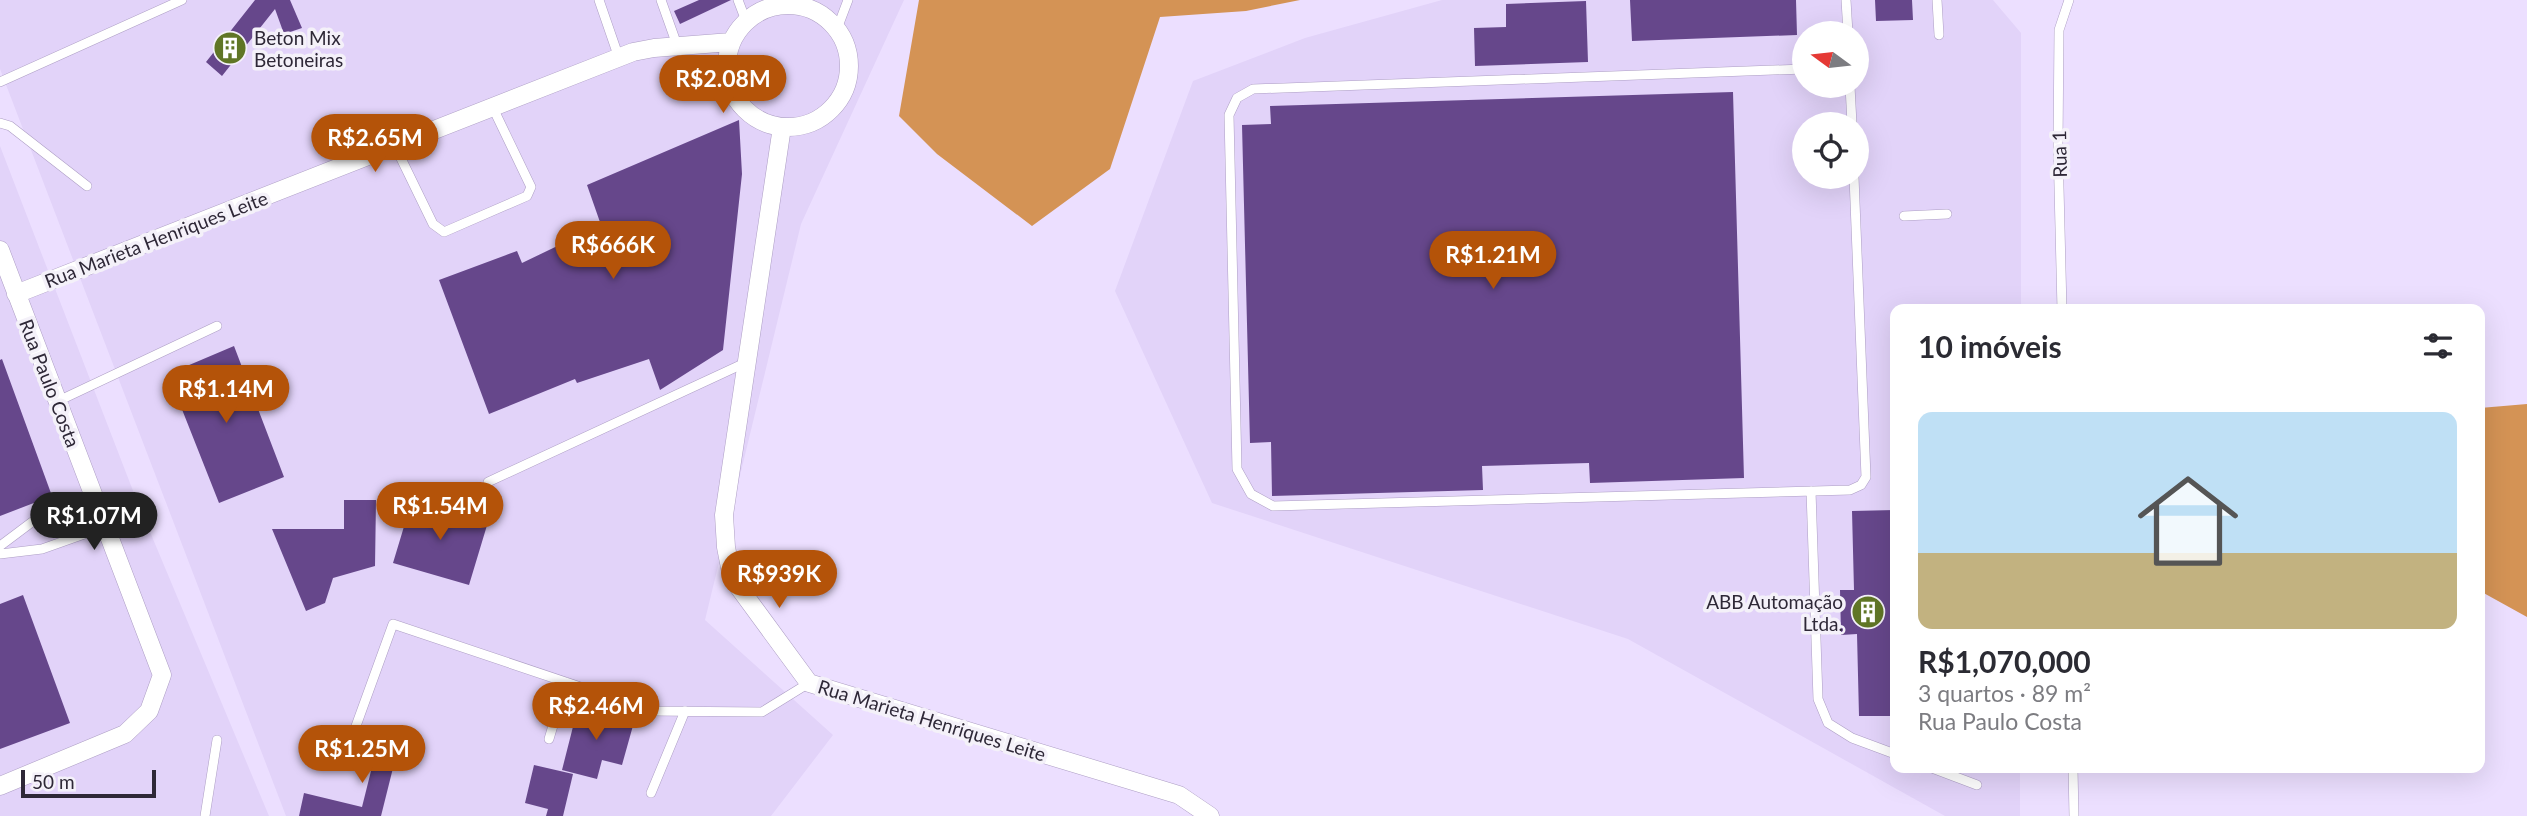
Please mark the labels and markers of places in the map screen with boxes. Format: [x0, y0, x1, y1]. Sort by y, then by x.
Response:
place label: Beton Mix Betoneiras [254, 26, 343, 71]
building icon: Beton Mix Betoneiras [211, 29, 249, 67]
pin: R$2.08M [658, 55, 788, 115]
pin: R$2.65M [310, 114, 440, 174]
pin: R$666K [556, 222, 670, 281]
pin: R$1.21M [1428, 232, 1558, 291]
pin: R$1.14M [161, 366, 291, 425]
pin: R$1.54M [375, 482, 505, 542]
pin: R$1.07M [29, 492, 159, 552]
pin: R$939K [722, 550, 836, 610]
place label: ABB Automação Ltda. [1706, 590, 1843, 635]
building icon: ABB Automação Ltda. [1849, 593, 1887, 631]
pin: R$2.46M [531, 682, 661, 742]
pin: R$1.25M [297, 726, 427, 785]

